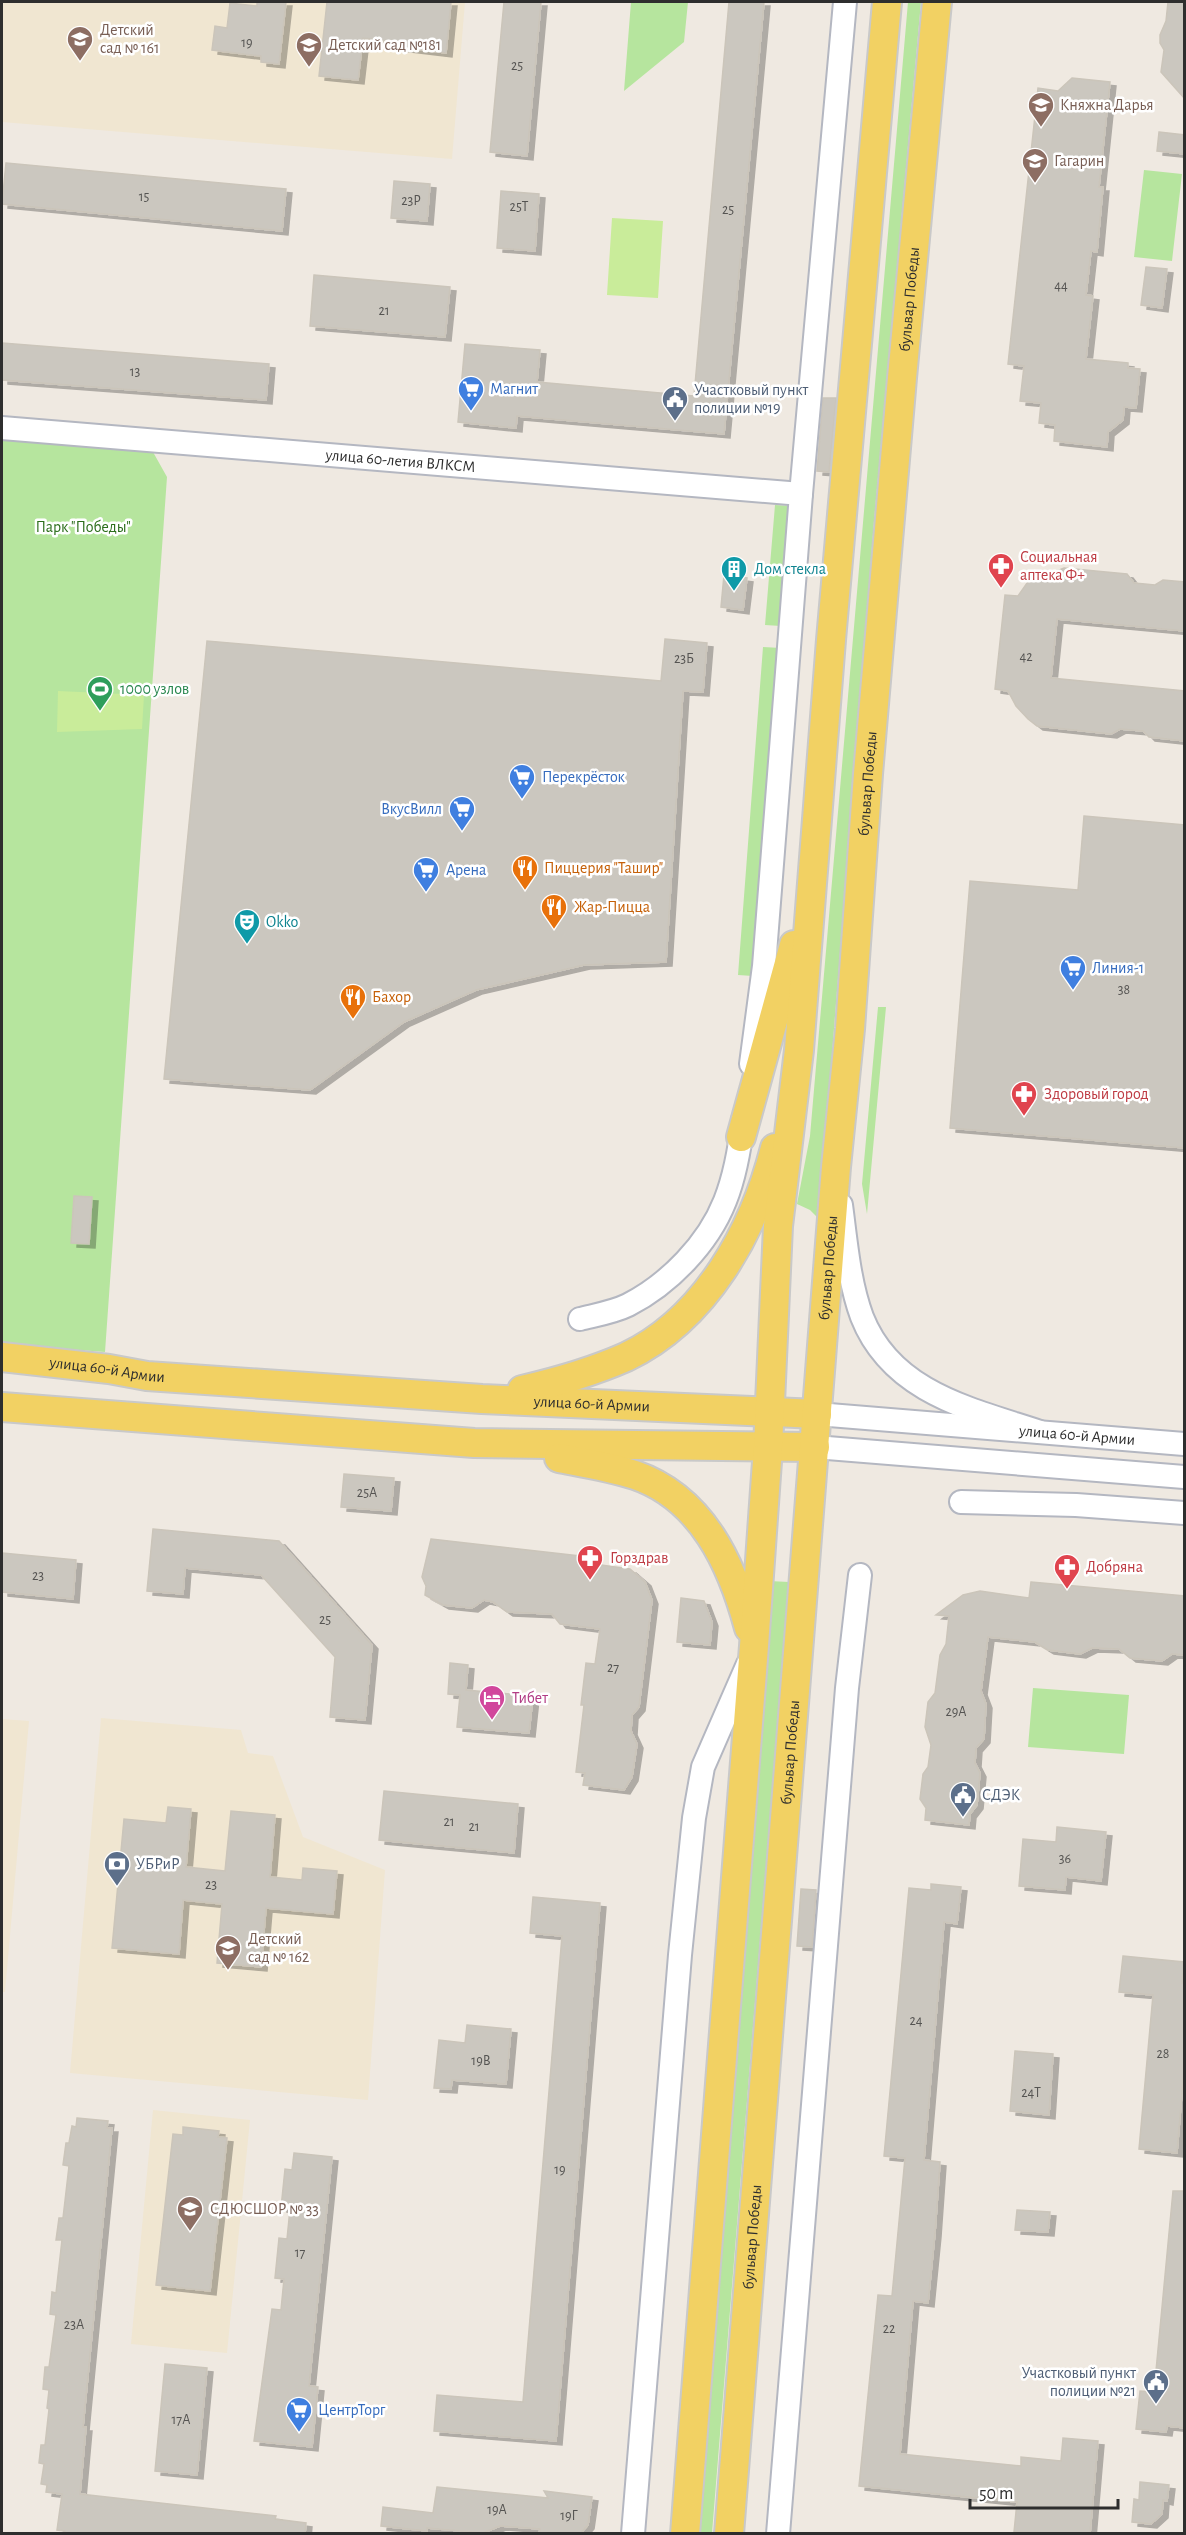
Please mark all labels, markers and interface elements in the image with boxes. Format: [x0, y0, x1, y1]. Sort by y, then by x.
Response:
place label: Детский сад № 161 [100, 22, 160, 56]
school or university icon: Детский сад № 161 [65, 24, 95, 62]
school or university icon: Детский сад №181 [294, 30, 324, 68]
house number: 19 [241, 36, 253, 50]
place label: Детский сад №181 [328, 37, 441, 53]
house number: 25 [511, 59, 523, 73]
school or university icon: Княжна Дарья [1026, 90, 1056, 128]
place label: Княжна Дарья [1060, 97, 1154, 113]
school or university icon: Гагарин [1020, 146, 1050, 184]
place label: Гагарин [1054, 153, 1104, 169]
house number: 15 [139, 190, 149, 204]
house number: 23Р [401, 194, 421, 208]
house number: 25Т [510, 200, 529, 214]
house number: 25 [722, 203, 734, 217]
street label: бульвар Победы [896, 246, 922, 352]
house number: 44 [1054, 279, 1068, 293]
house number: 21 [378, 304, 390, 318]
house number: 13 [130, 365, 141, 379]
supermarket icon: Магнит [456, 374, 486, 412]
place label: Магнит [490, 381, 538, 397]
place label: Участковый пункт полиции №19 [694, 382, 809, 416]
public building icon: Участковый пункт полиции №19 [660, 384, 690, 422]
street label: улица 60-летия ВЛКСМ [324, 447, 476, 475]
park label: Парк "Победы" [35, 519, 131, 535]
place label: Социальная аптека Ф+ [1020, 549, 1098, 583]
pharmacy icon: Социальная аптека Ф+ [986, 551, 1016, 589]
building icon: Дом стекла [719, 554, 749, 592]
place label: Дом стекла [754, 561, 826, 577]
house number: 42 [1019, 650, 1033, 664]
house number: 23Б [674, 652, 694, 666]
sports icon: 1000 узлов [85, 674, 115, 712]
place label: 1000 узлов [120, 681, 189, 698]
street label: бульвар Победы [856, 731, 880, 836]
supermarket icon: Перекрёсток [507, 762, 537, 800]
place label: Перекрёсток [542, 769, 626, 785]
supermarket icon: ВкусВилл [447, 794, 477, 832]
place label: ВкусВилл [381, 801, 442, 818]
restaurant icon: Пиццерия "Ташир" [510, 853, 540, 891]
supermarket icon: Арена [411, 855, 441, 893]
place label: Пиццерия "Ташир" [544, 860, 663, 876]
place label: Арена [446, 862, 486, 878]
restaurant icon: Жар-Пицца [539, 892, 569, 930]
place label: Жар-Пицца [574, 899, 650, 915]
theatre icon: Okko [232, 907, 262, 945]
place label: Okko [266, 914, 298, 930]
supermarket icon: Линия-1 [1058, 953, 1088, 991]
place label: Линия-1 [1092, 960, 1144, 976]
restaurant icon: Бахор [338, 982, 368, 1020]
house number: 38 [1118, 983, 1130, 997]
place label: Бахор [372, 989, 411, 1005]
pharmacy icon: Здоровый город [1009, 1079, 1039, 1117]
place label: Здоровый город [1044, 1086, 1149, 1102]
street label: бульвар Победы [816, 1215, 840, 1321]
street label: улица 60-й Армии [48, 1354, 165, 1385]
street label: улица 60-й Армии [532, 1393, 650, 1415]
street label: улица 60-й Армии [1017, 1422, 1136, 1448]
house number: 25А [357, 1486, 377, 1500]
pharmacy icon: Горздрав [575, 1543, 605, 1581]
place label: Горздрав [610, 1550, 668, 1566]
pharmacy icon: Добряна [1052, 1552, 1082, 1590]
place label: Добряна [1086, 1559, 1143, 1575]
house number: 23 [32, 1569, 44, 1583]
house number: 25 [319, 1613, 331, 1627]
house number: 27 [607, 1661, 619, 1675]
hotel icon: Тибет [477, 1683, 507, 1721]
place label: Тибет [512, 1690, 548, 1706]
street label: бульвар Победы [778, 1699, 802, 1805]
house number: 29А [945, 1705, 967, 1719]
public building icon: СДЭК [948, 1780, 978, 1818]
place label: СДЭК [982, 1787, 1020, 1803]
house number: 21 [443, 1815, 455, 1829]
house number: 21 [468, 1820, 480, 1834]
bank icon: УБРиР [102, 1849, 132, 1887]
house number: 36 [1059, 1852, 1071, 1866]
place label: УБРиР [136, 1856, 180, 1872]
house number: 23 [205, 1878, 217, 1892]
place label: Детский сад № 162 [248, 1931, 309, 1965]
school or university icon: Детский сад № 162 [213, 1933, 243, 1971]
house number: 24 [909, 2014, 923, 2028]
house number: 28 [1156, 2047, 1170, 2061]
house number: 19В [471, 2054, 491, 2068]
house number: 24Т [1021, 2086, 1041, 2100]
house number: 19 [554, 2163, 566, 2177]
street label: бульвар Победы [740, 2184, 764, 2290]
school or university icon: СДЮСШОР № 33 [175, 2194, 205, 2232]
place label: СДЮСШОР № 33 [210, 2201, 319, 2217]
house number: 17 [295, 2246, 305, 2260]
house number: 23А [64, 2318, 84, 2332]
house number: 22 [883, 2322, 895, 2336]
place label: Участковый пункт полиции №21 [1022, 2365, 1136, 2399]
public building icon: Участковый пункт полиции №21 [1141, 2367, 1171, 2405]
supermarket icon: ЦентрТорг [284, 2395, 314, 2433]
place label: ЦентрТорг [318, 2402, 386, 2418]
house number: 17А [172, 2413, 190, 2427]
scale bar [970, 2472, 1118, 2510]
text: 50 m [979, 2485, 1013, 2503]
house number: 19А [487, 2503, 507, 2517]
house number: 19Г [560, 2509, 579, 2523]

